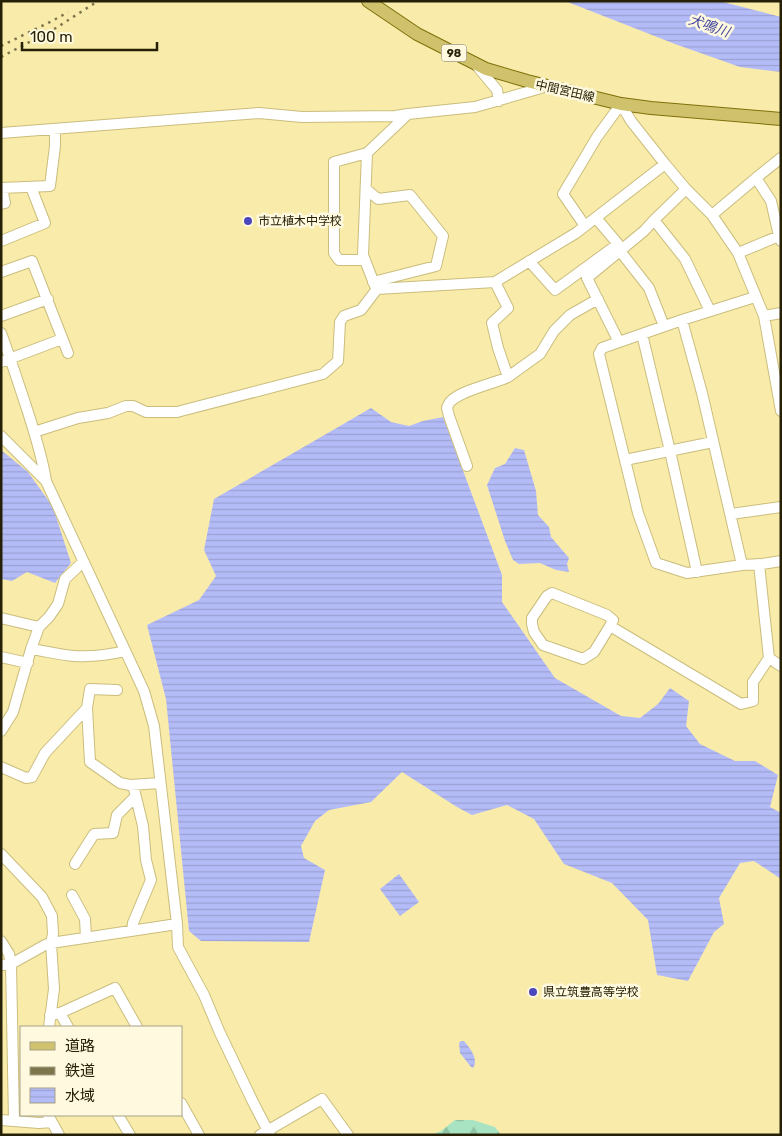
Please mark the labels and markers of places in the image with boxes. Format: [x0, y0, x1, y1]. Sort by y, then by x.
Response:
place label: 市立植木中学校 [258, 214, 342, 228]
marker: 市立植木中学校 [242, 215, 254, 227]
place label: 県立筑豊高等学校 [543, 985, 639, 999]
marker: 県立筑豊高等学校 [527, 986, 539, 998]

